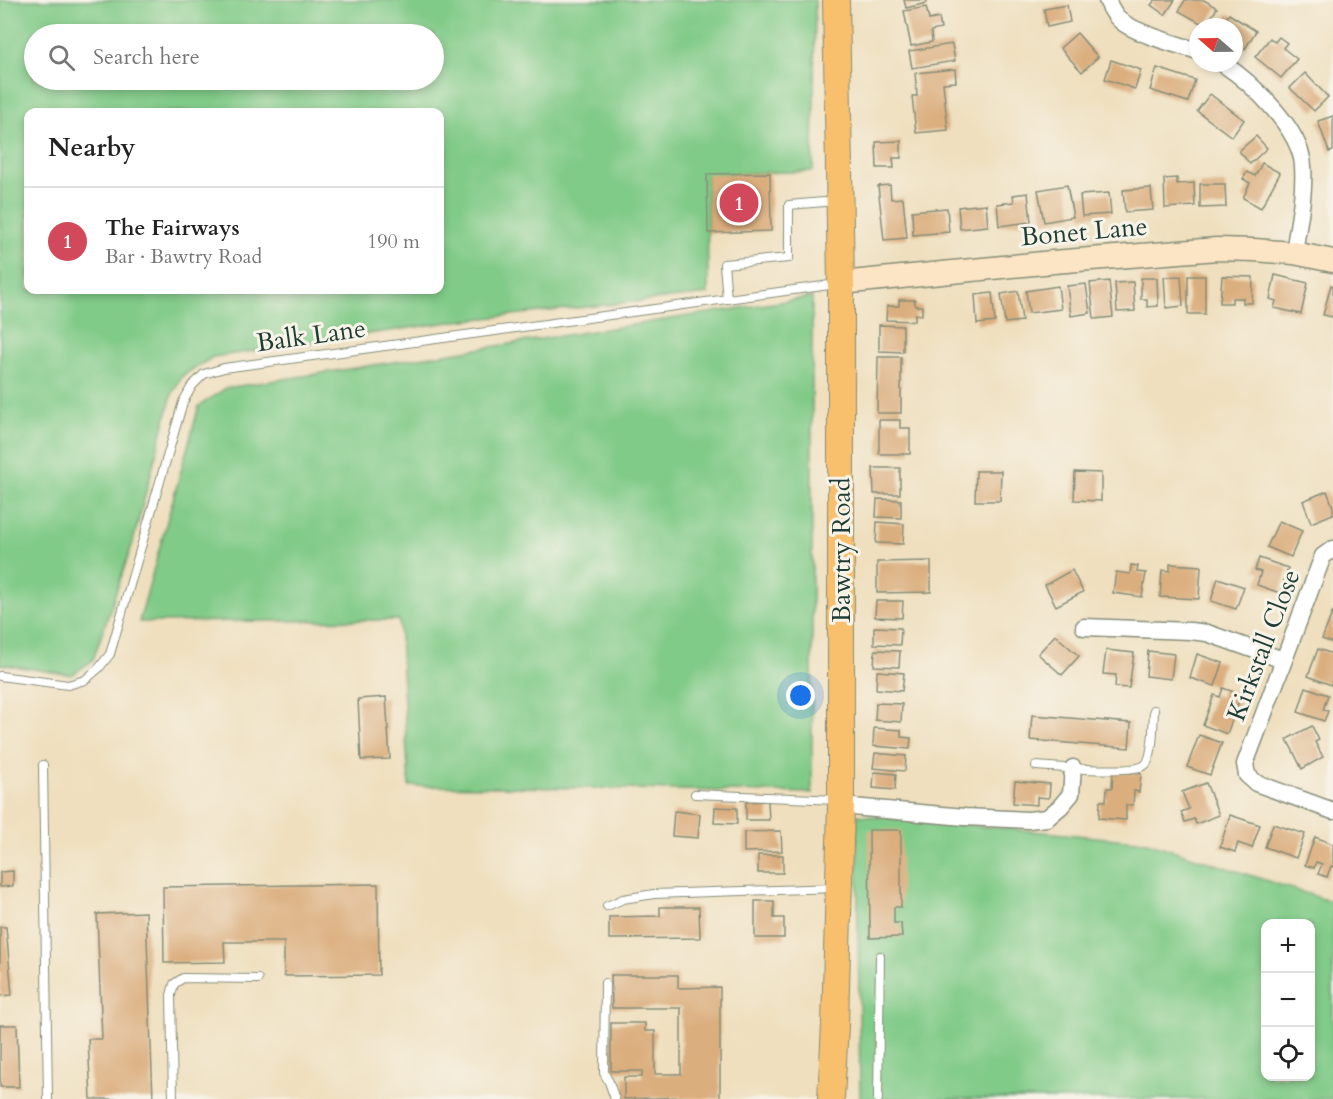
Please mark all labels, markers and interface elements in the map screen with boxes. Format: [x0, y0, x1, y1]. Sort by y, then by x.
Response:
north arrow [1189, 18, 1243, 72]
search box [24, 24, 444, 90]
icon: search [45, 41, 78, 74]
text: Search here [93, 42, 200, 72]
text: Nearby [48, 130, 136, 165]
pin: 1 [720, 180, 758, 226]
street label: Bonet Lane [1019, 209, 1149, 254]
text: The Fairways [105, 213, 240, 243]
text: 1 [62, 228, 73, 255]
text: 190 m [367, 228, 420, 255]
text: Bar · Bawtry Road [105, 243, 262, 270]
street label: Balk Lane [254, 311, 368, 360]
street label: Bawtry Road [824, 477, 859, 623]
street label: Kirkstall Close [1219, 564, 1308, 726]
your location [786, 681, 815, 710]
map controls [1261, 919, 1315, 1081]
button: + [1261, 919, 1315, 973]
button: − [1261, 973, 1315, 1027]
button: locate [1261, 1027, 1315, 1081]

